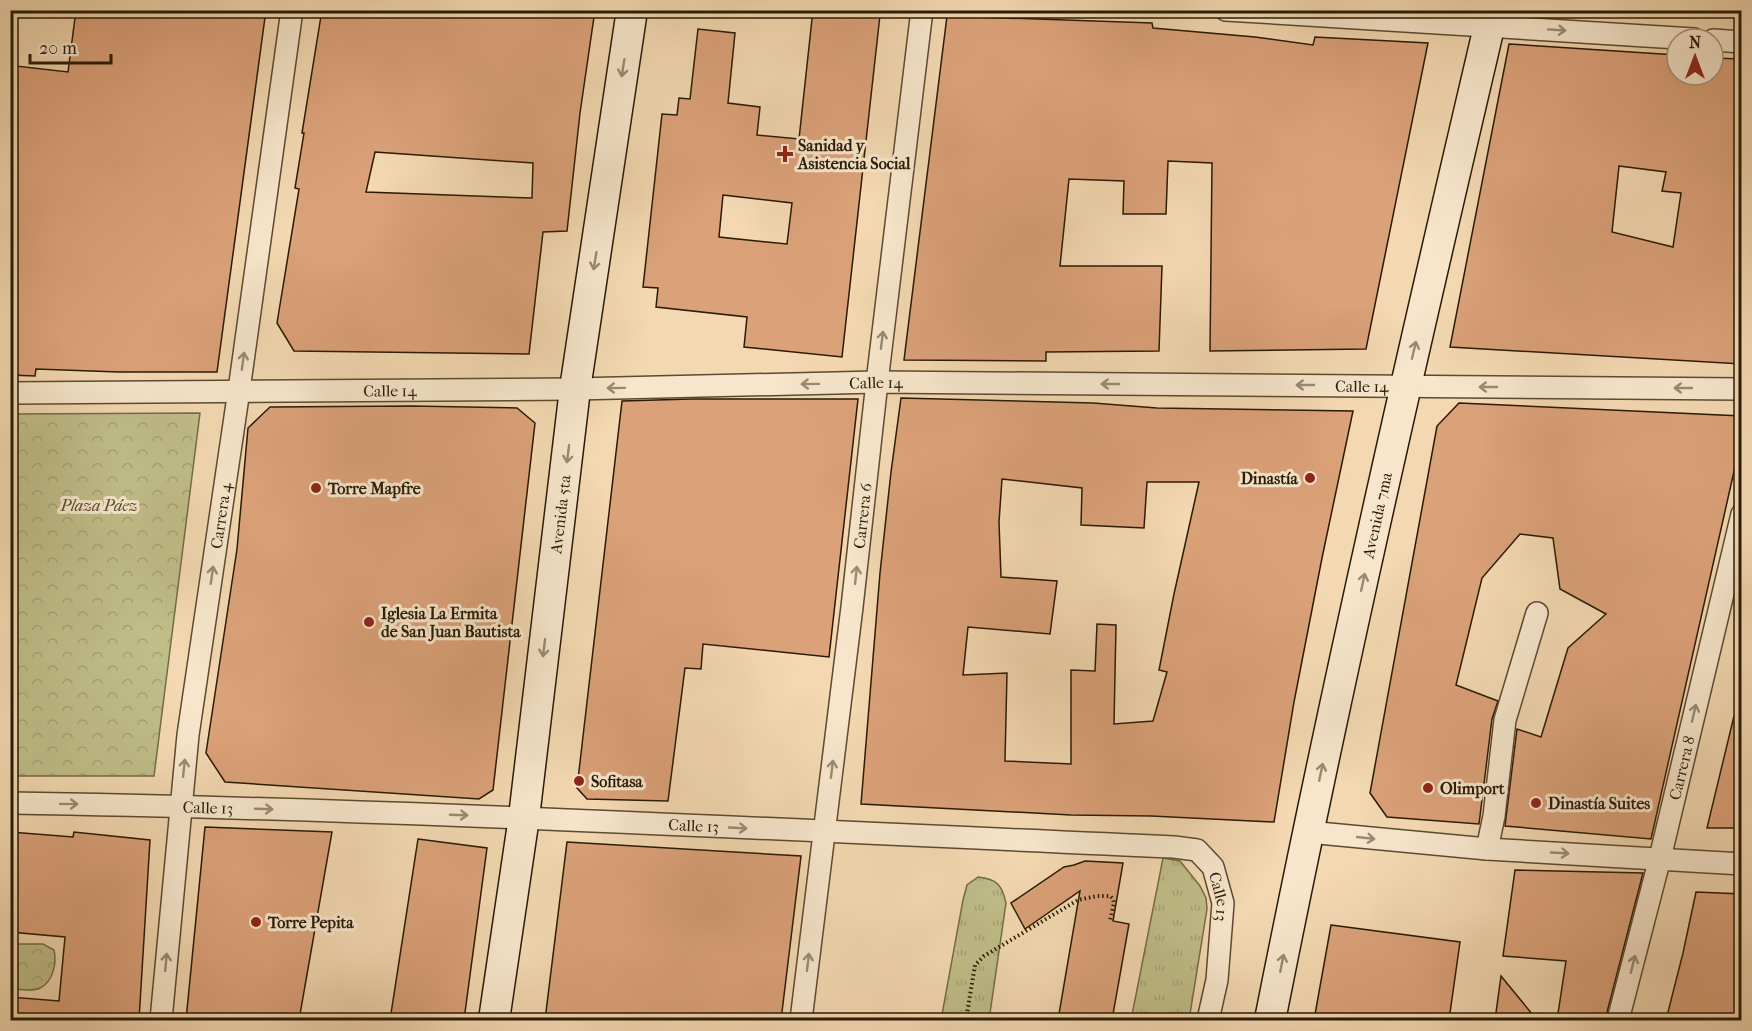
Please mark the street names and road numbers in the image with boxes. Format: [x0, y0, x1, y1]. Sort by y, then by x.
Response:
street label: Calle 14 [849, 372, 903, 392]
street label: Calle 14 [1335, 376, 1389, 396]
street label: Calle 14 [363, 381, 417, 400]
street label: Avenida 7ma [1358, 470, 1396, 561]
street label: Avenida 5ta [546, 473, 574, 556]
street label: Carrera 4 [206, 481, 235, 550]
street label: Carrera 6 [849, 482, 875, 550]
street label: Carrera 8 [1665, 734, 1698, 802]
street label: Calle 13 [182, 797, 234, 817]
street label: Calle 13 [668, 815, 719, 836]
street label: Calle 13 [1205, 870, 1233, 922]

